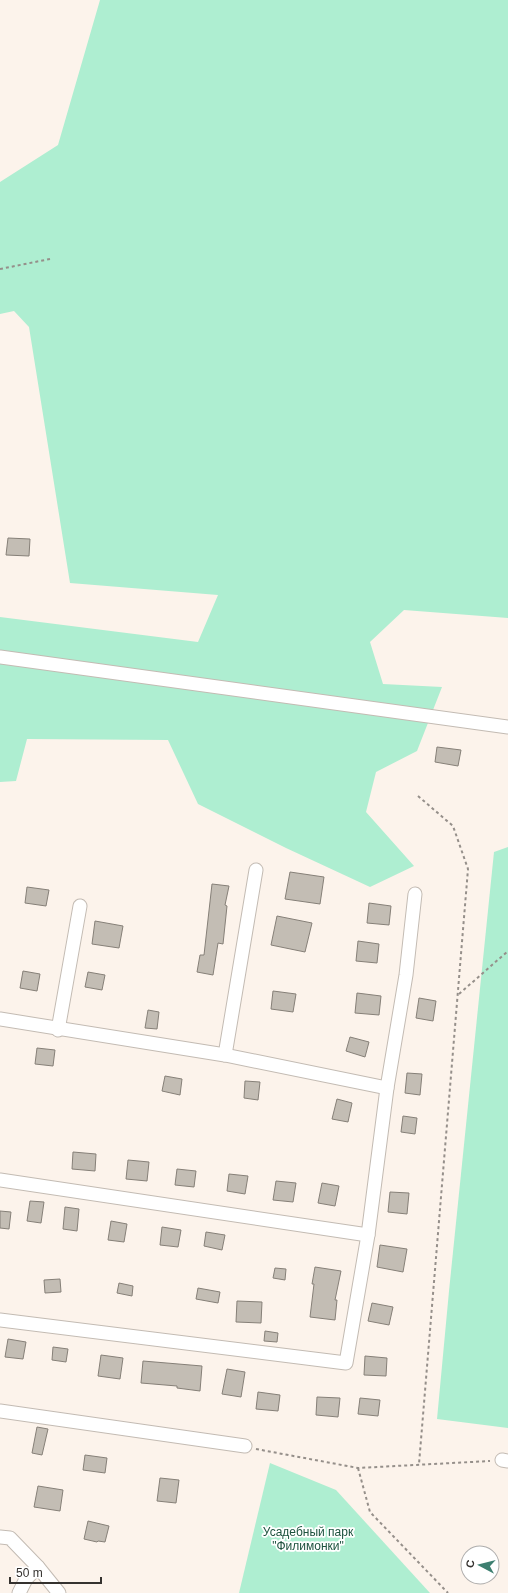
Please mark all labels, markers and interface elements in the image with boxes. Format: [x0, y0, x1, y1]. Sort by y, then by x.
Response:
park label: Усадебный парк "Филимонки" [263, 1525, 354, 1553]
north arrow [460, 1545, 500, 1585]
scale bar [10, 1559, 101, 1585]
text: С [464, 1559, 477, 1568]
text: 50 m [16, 1566, 43, 1580]

